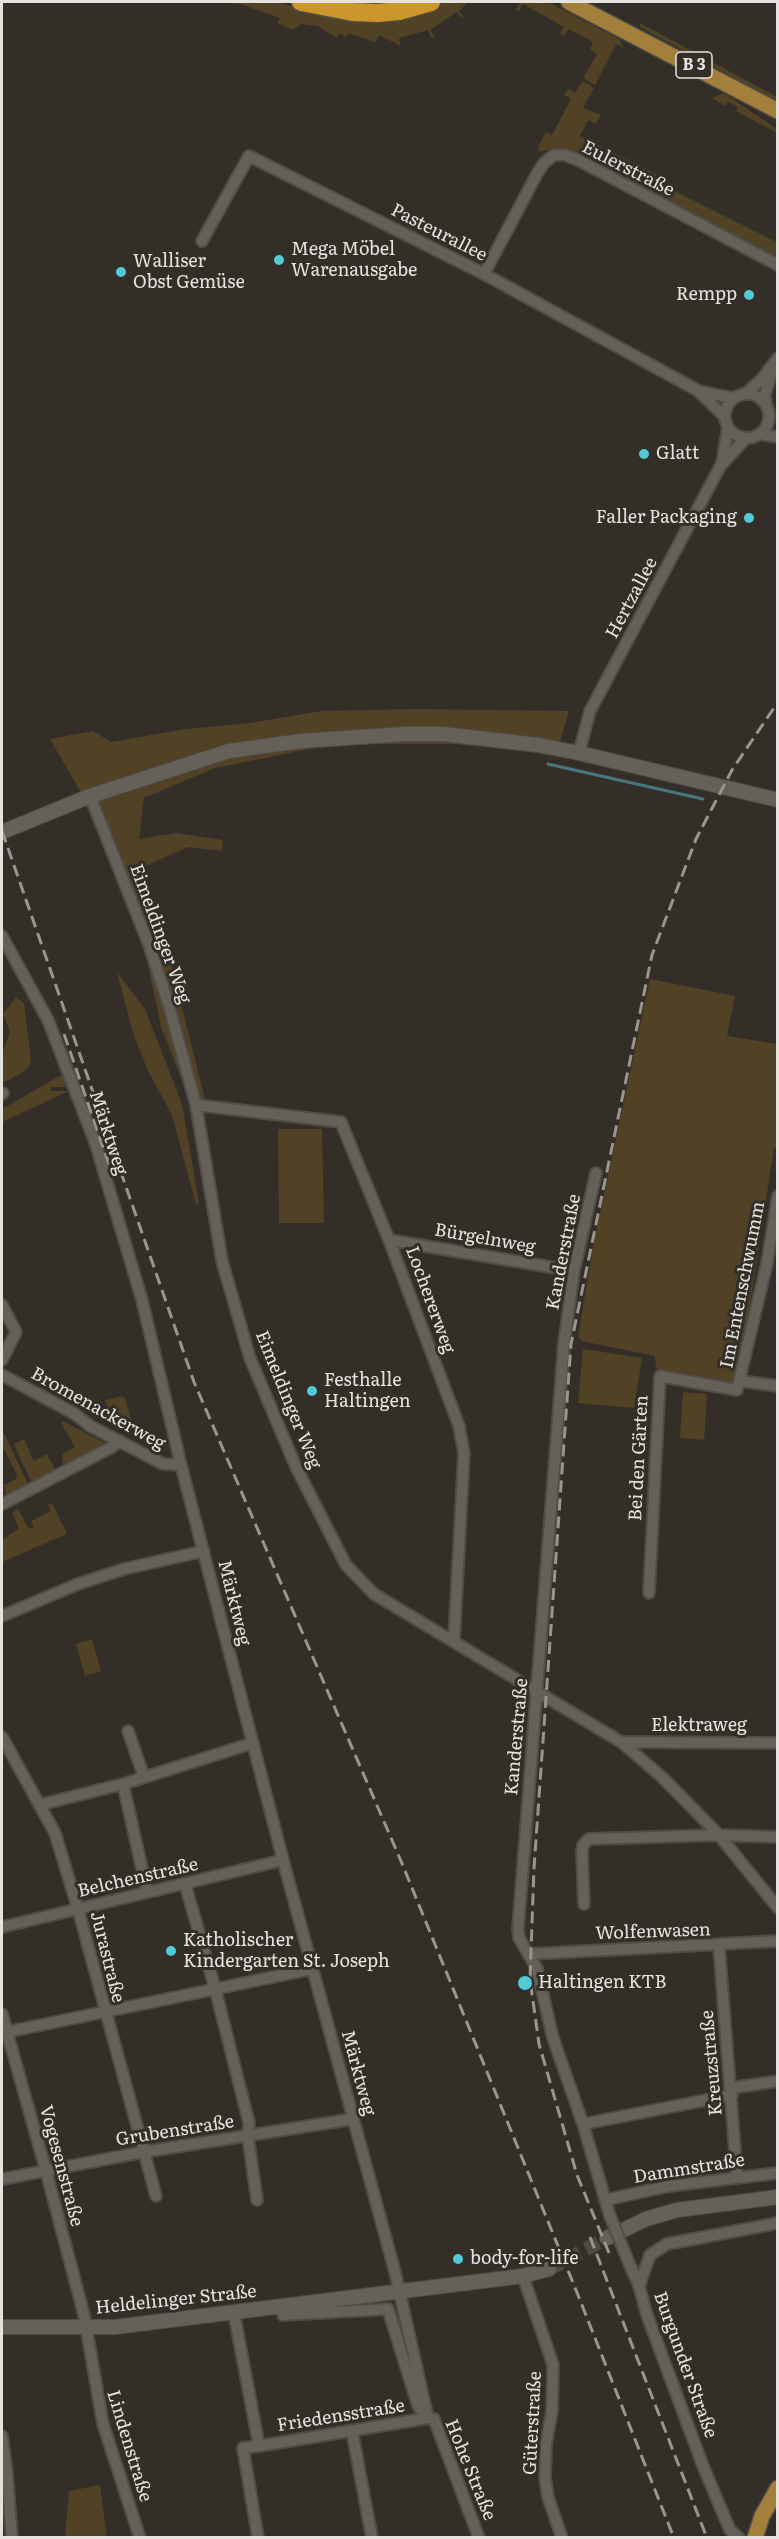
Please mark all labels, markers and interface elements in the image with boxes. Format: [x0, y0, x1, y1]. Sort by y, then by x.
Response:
road number: B 3 [676, 52, 712, 78]
street label: Eulerstraße [578, 136, 678, 202]
street label: Pasteurallee [387, 200, 491, 266]
place label: Mega Möbel Warenausgabe [291, 239, 417, 282]
place label: Walliser Obst Gemüse [133, 251, 245, 294]
marker: Mega Möbel Warenausgabe [272, 253, 286, 267]
marker: Walliser Obst Gemüse [114, 265, 128, 279]
place label: Rempp [676, 284, 737, 306]
marker: Rempp [742, 288, 756, 302]
place label: Glatt [656, 443, 699, 465]
marker: Glatt [637, 447, 651, 461]
place label: Faller Packaging [596, 507, 737, 529]
marker: Faller Packaging [742, 511, 756, 525]
street label: Hertzallee [602, 554, 662, 642]
street label: Eimeldinger Weg [125, 861, 195, 1007]
street label: Märktweg [84, 1088, 132, 1178]
street label: Kanderstraße [542, 1192, 586, 1312]
street label: Im Entenschwumm [716, 1200, 770, 1370]
street label: Bürgelnweg [433, 1219, 537, 1259]
street label: Lochererweg [401, 1243, 459, 1357]
street label: Eimeldinger Weg [250, 1328, 326, 1472]
street label: Bromenackerweg [27, 1363, 169, 1455]
place label: Festhalle Haltingen [324, 1370, 411, 1412]
marker: Festhalle Haltingen [305, 1384, 319, 1398]
street label: Bei den Gärten [625, 1394, 653, 1522]
street label: Märktweg [213, 1558, 255, 1648]
street label: Kanderstraße [501, 1677, 533, 1797]
street label: Elektraweg [651, 1715, 747, 1737]
street label: Belchenstraße [76, 1854, 200, 1902]
street label: Jurastraße [85, 1909, 129, 2005]
street label: Wolfenwasen [595, 1919, 711, 1945]
place label: Katholischer Kindergarten St. Joseph [183, 1930, 390, 1972]
marker: Katholischer Kindergarten St. Joseph [164, 1944, 178, 1958]
place label: Haltingen KTB [538, 1972, 666, 1994]
marker: Haltingen KTB [516, 1974, 534, 1992]
street label: Kreuzstraße [697, 2009, 727, 2117]
street label: Märktweg [336, 2028, 380, 2118]
street label: Vogesenstraße [34, 2103, 88, 2229]
street label: Grubenstraße [114, 2111, 236, 2151]
street label: Dammstraße [632, 2150, 746, 2188]
place label: body-for-life [470, 2248, 578, 2270]
marker: body-for-life [451, 2252, 465, 2266]
street label: Heldelinger Straße [94, 2281, 258, 2319]
street label: Burgunder Straße [648, 2289, 722, 2441]
street label: Güterstraße [519, 2371, 547, 2475]
street label: Lindenstraße [102, 2388, 156, 2504]
street label: Friedensstraße [276, 2395, 406, 2437]
street label: Hohe Straße [440, 2416, 500, 2524]

